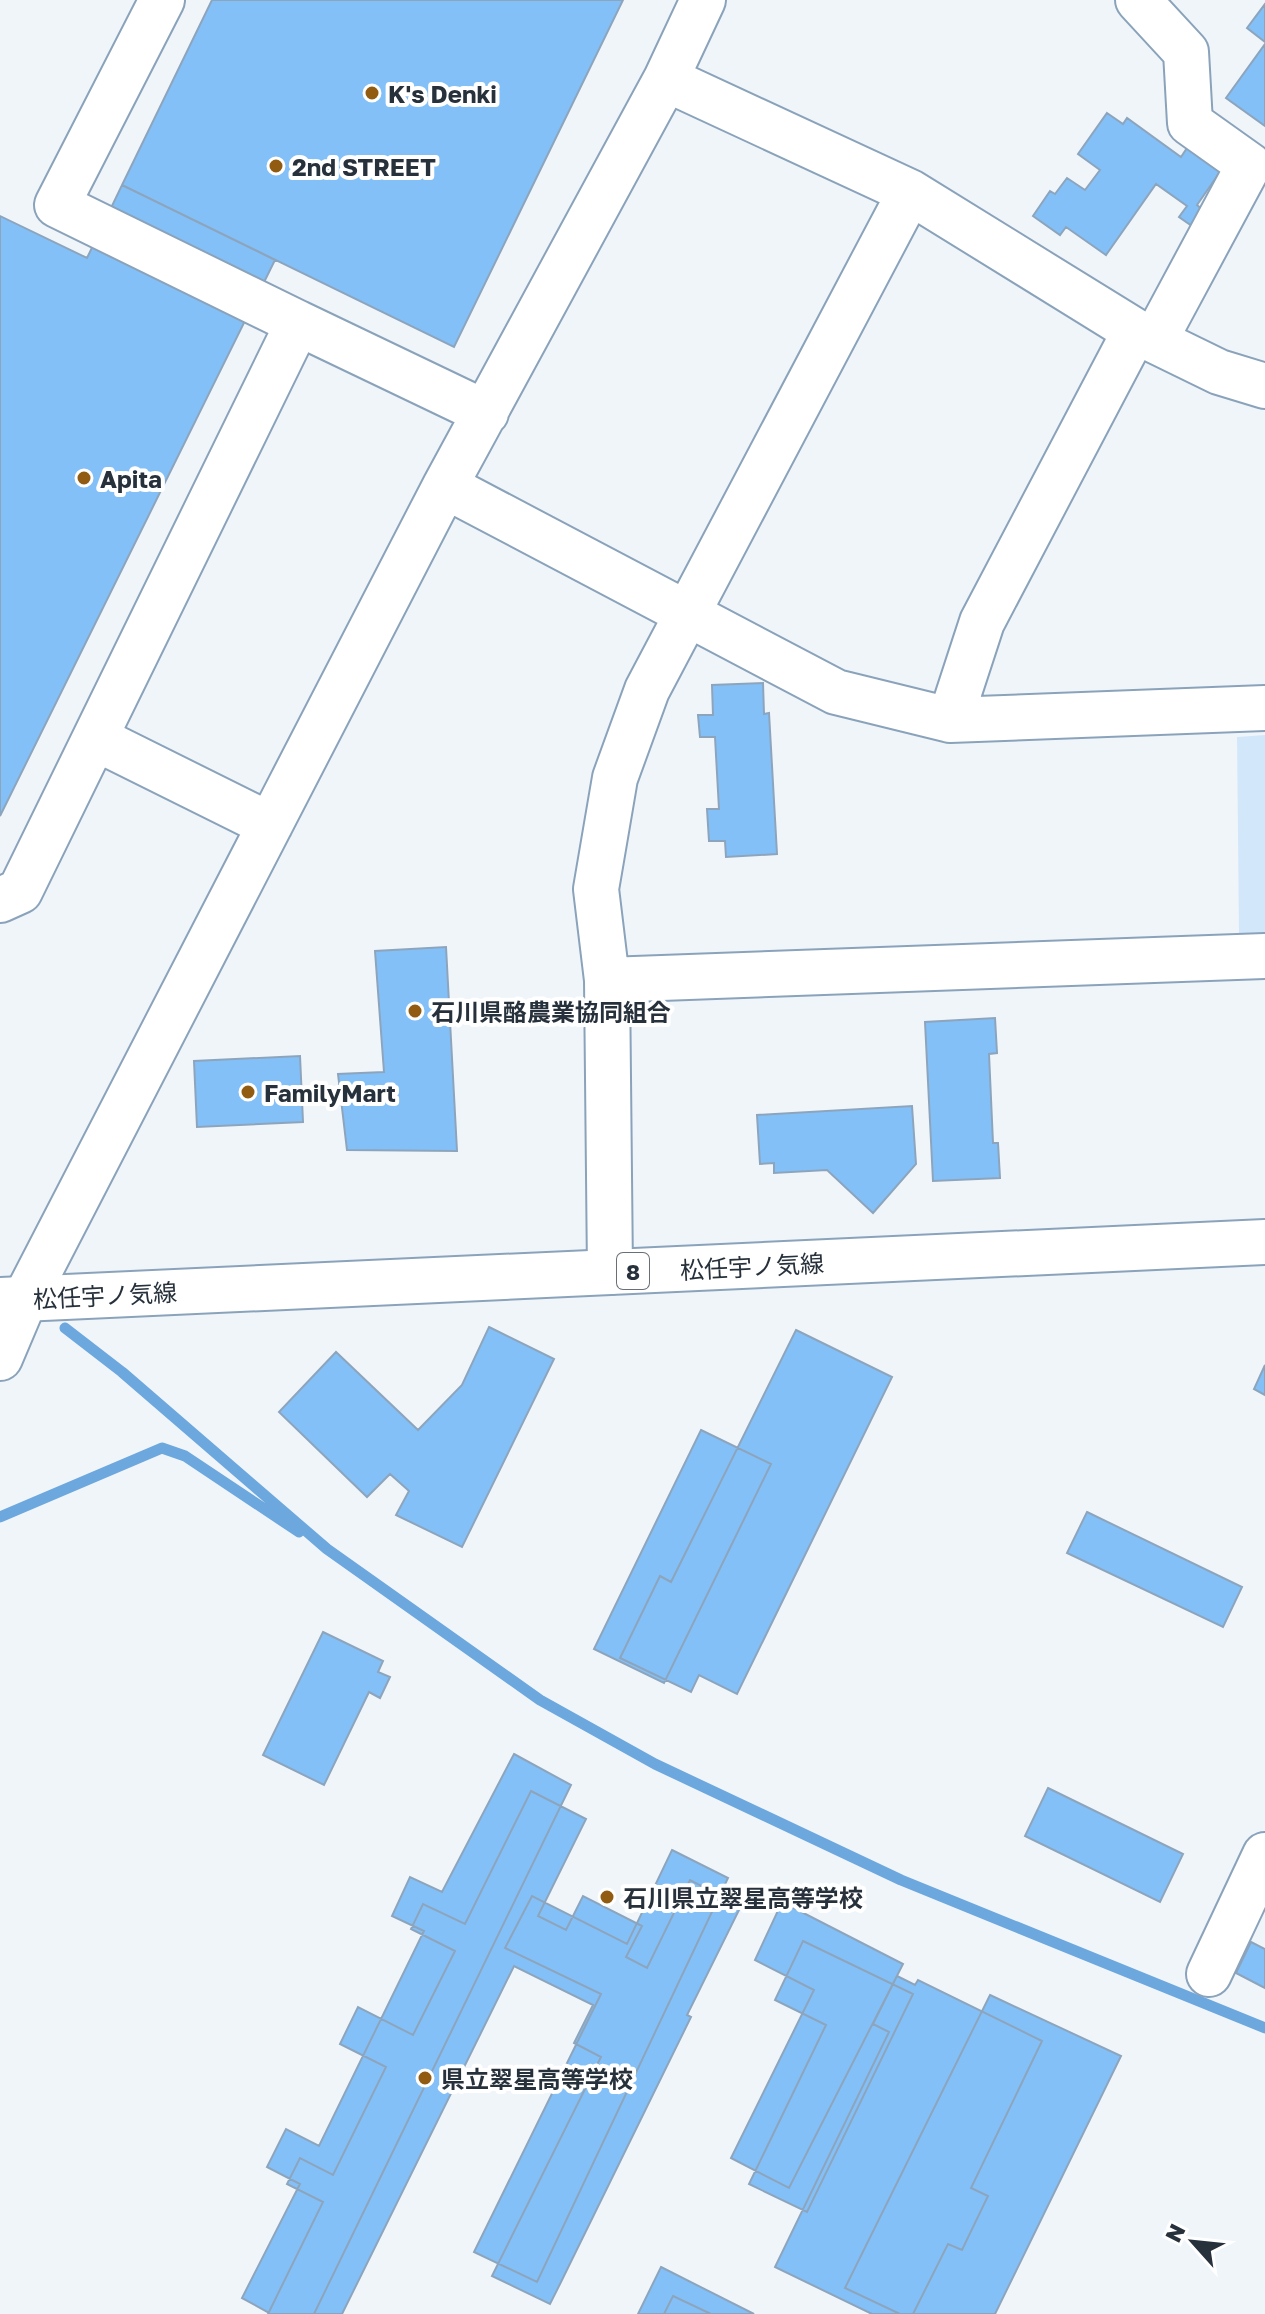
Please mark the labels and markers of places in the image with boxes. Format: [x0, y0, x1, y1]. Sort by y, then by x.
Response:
place label: K's Denki [388, 79, 497, 108]
marker: K's Denki [363, 84, 381, 102]
place label: 2nd STREET [292, 152, 436, 181]
marker: 2nd STREET [267, 157, 285, 175]
place label: Apita [100, 464, 162, 493]
marker: Apita [75, 469, 93, 487]
place label: 石川県酪農業協同組合 [431, 997, 671, 1026]
marker: 石川県酪農業協同組合 [406, 1002, 424, 1020]
place label: FamilyMart [264, 1078, 396, 1107]
marker: FamilyMart [239, 1083, 257, 1101]
place label: 石川県立翠星高等学校 [623, 1883, 863, 1912]
marker: 石川県立翠星高等学校 [598, 1888, 616, 1906]
place label: 県立翠星高等学校 [441, 2064, 633, 2093]
marker: 県立翠星高等学校 [416, 2069, 434, 2087]

